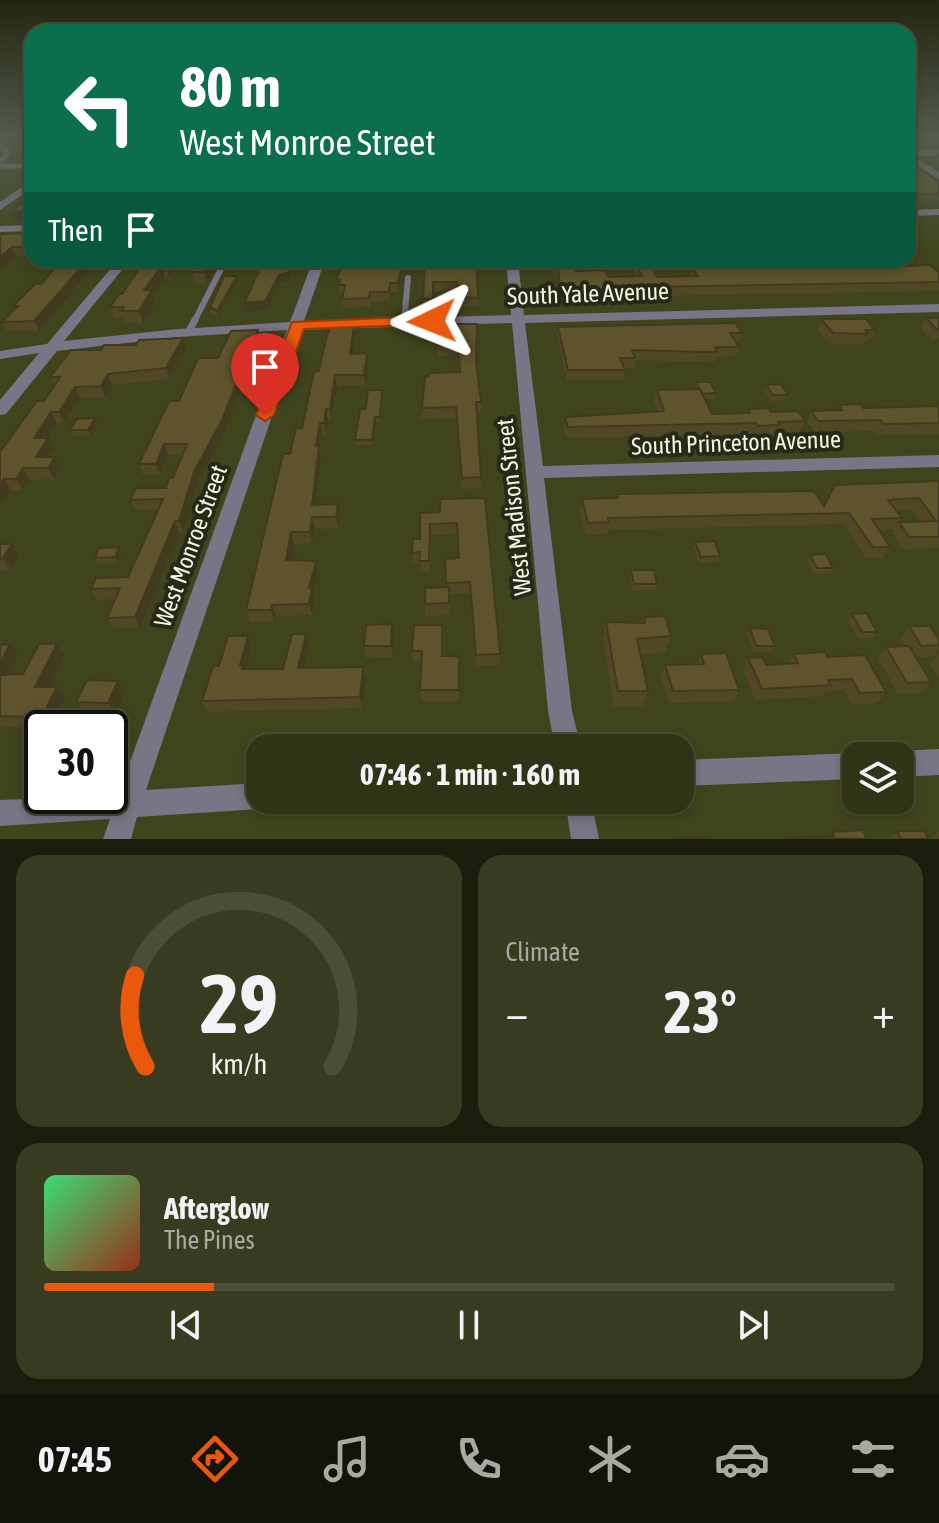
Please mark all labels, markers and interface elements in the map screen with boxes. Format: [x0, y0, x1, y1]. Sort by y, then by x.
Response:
text: 80 m [180, 55, 281, 119]
icon: left [48, 56, 152, 160]
text: West Monroe Street [180, 121, 436, 163]
icon: arrive [119, 208, 163, 252]
text: Then [48, 213, 103, 247]
street label: South Yale Avenue [507, 277, 669, 310]
position arrow [390, 279, 474, 363]
pin [231, 333, 299, 415]
icon: arrive [243, 345, 287, 389]
street label: West Madison Street [491, 417, 536, 597]
street label: South Princeton Avenue [631, 425, 841, 460]
street label: West Monroe Street [149, 461, 232, 631]
speed limit sign: 30 [24, 710, 128, 814]
map controls [842, 742, 914, 814]
button: layers [842, 742, 914, 814]
text: 07:46 · 1 min · 160 m [360, 757, 580, 791]
text: Climate [506, 937, 580, 967]
text: 29 [200, 955, 278, 1051]
text: 23° [664, 977, 737, 1046]
text: − [506, 987, 528, 1037]
text: + [872, 987, 895, 1037]
text: km/h [210, 1047, 267, 1080]
text: Afterglow [164, 1191, 269, 1225]
text: The Pines [164, 1225, 255, 1255]
icon: previous [164, 1303, 208, 1347]
icon: pause [447, 1303, 491, 1347]
icon: next [731, 1303, 775, 1347]
icon: directions [187, 1431, 243, 1487]
icon: music [319, 1431, 375, 1487]
icon: phone [451, 1431, 507, 1487]
icon: climate [582, 1431, 638, 1487]
icon: car [714, 1431, 770, 1487]
icon: filters [845, 1431, 901, 1487]
text: 07:45 [38, 1438, 112, 1480]

